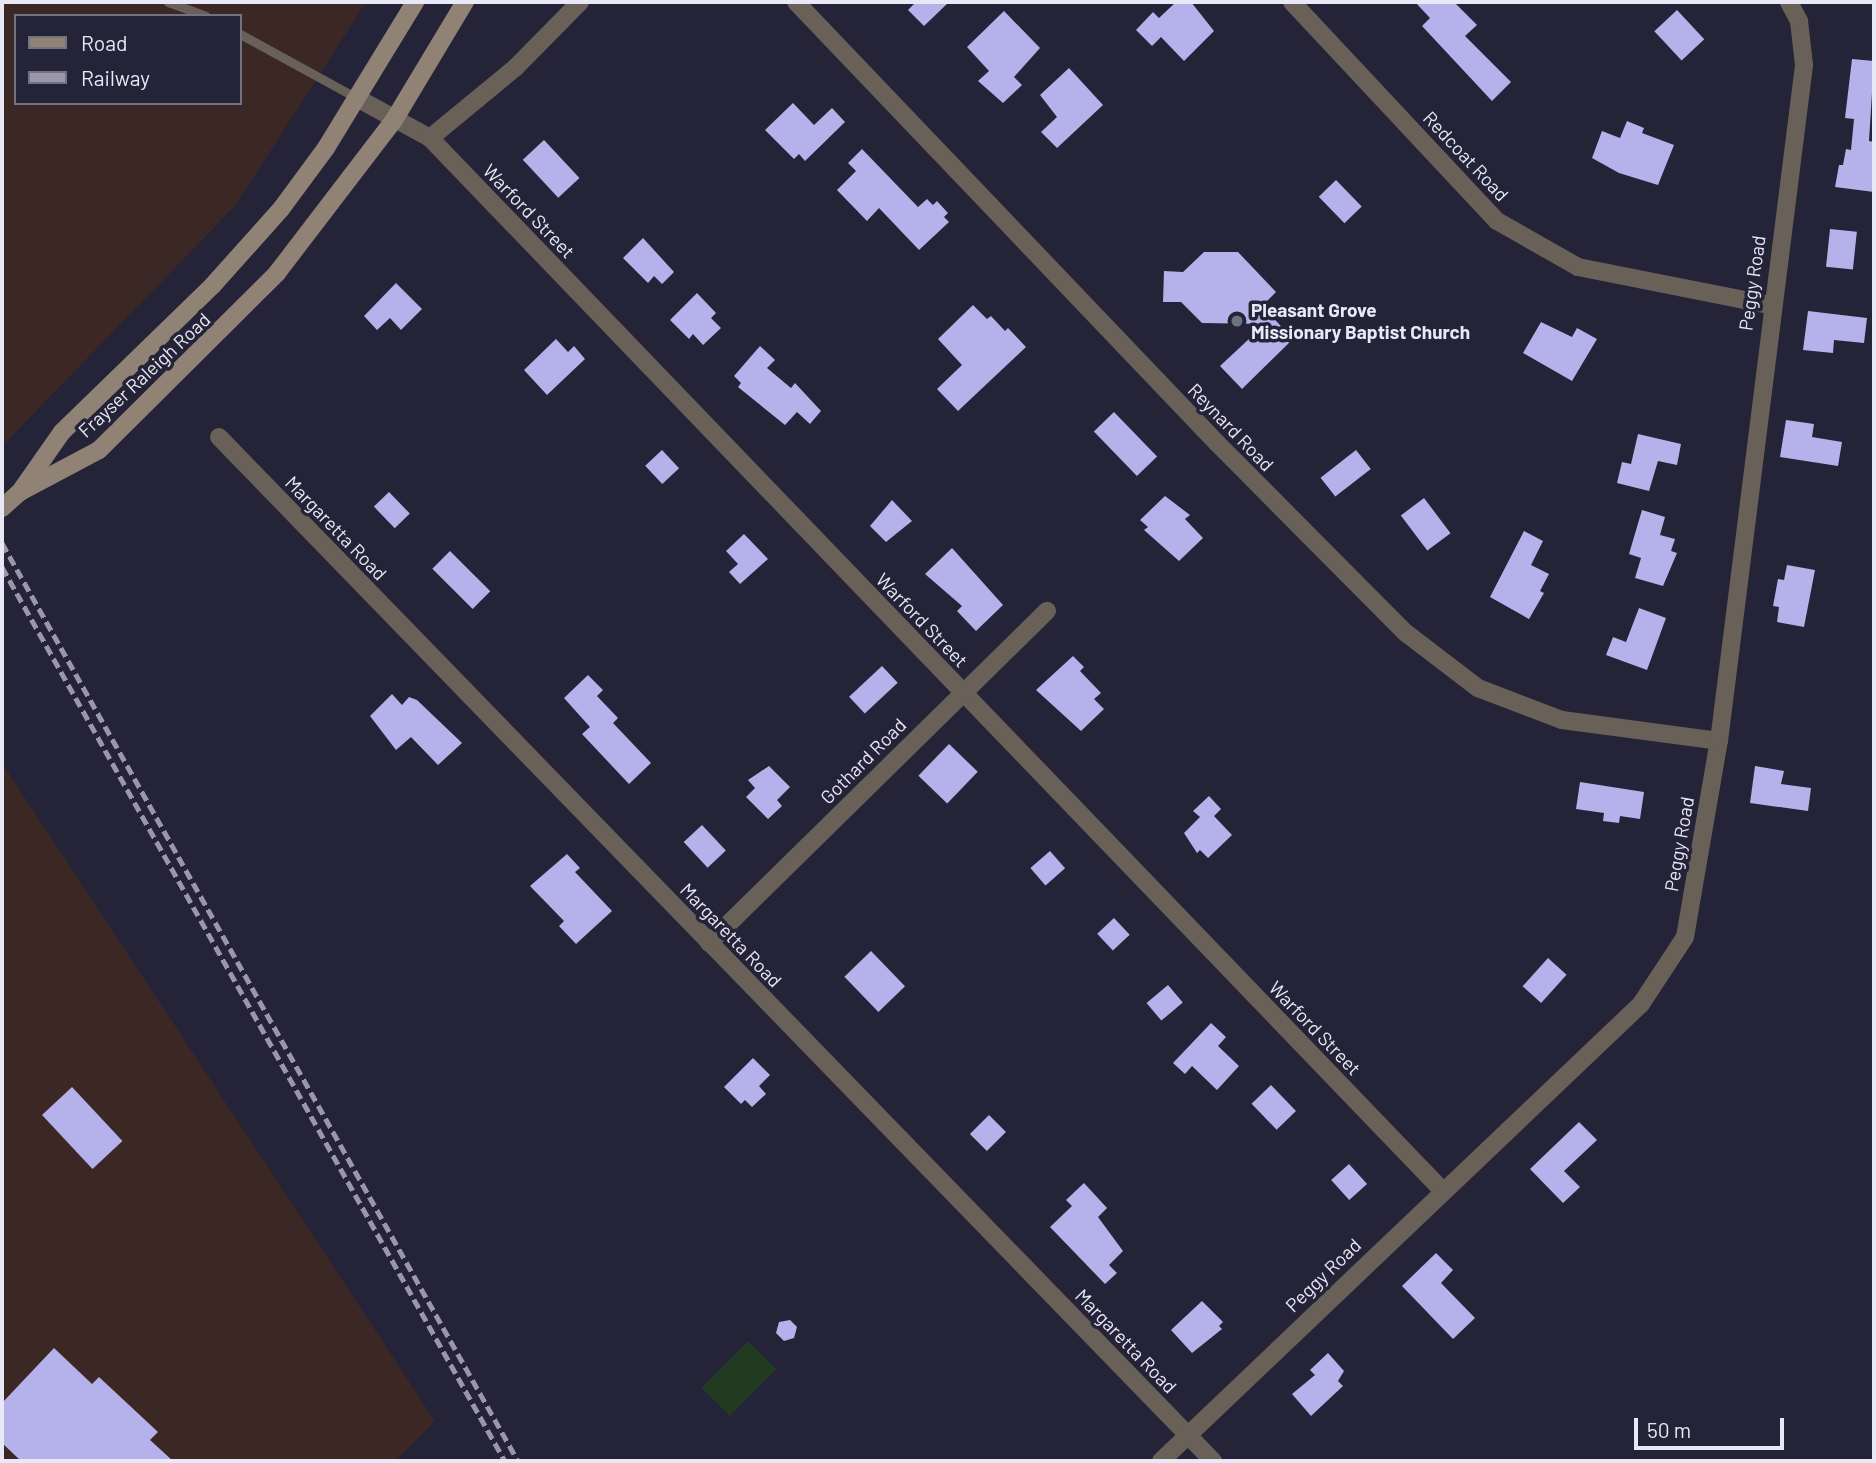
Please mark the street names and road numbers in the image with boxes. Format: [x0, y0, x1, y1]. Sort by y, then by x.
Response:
street label: Redcoat Road [1419, 106, 1513, 206]
street label: Warford Street [479, 159, 579, 263]
street label: Peggy Road [1734, 234, 1770, 332]
street label: Frayser Raleigh Road [73, 308, 215, 442]
street label: Reynard Road [1183, 378, 1279, 476]
street label: Margaretta Road [281, 471, 391, 585]
street label: Warford Street [872, 568, 972, 672]
street label: Gothard Road [815, 713, 911, 809]
street label: Peggy Road [1659, 795, 1699, 893]
street label: Margaretta Road [676, 878, 786, 992]
street label: Warford Street [1265, 976, 1365, 1080]
street label: Peggy Road [1281, 1233, 1365, 1317]
street label: Margaretta Road [1071, 1284, 1181, 1398]

